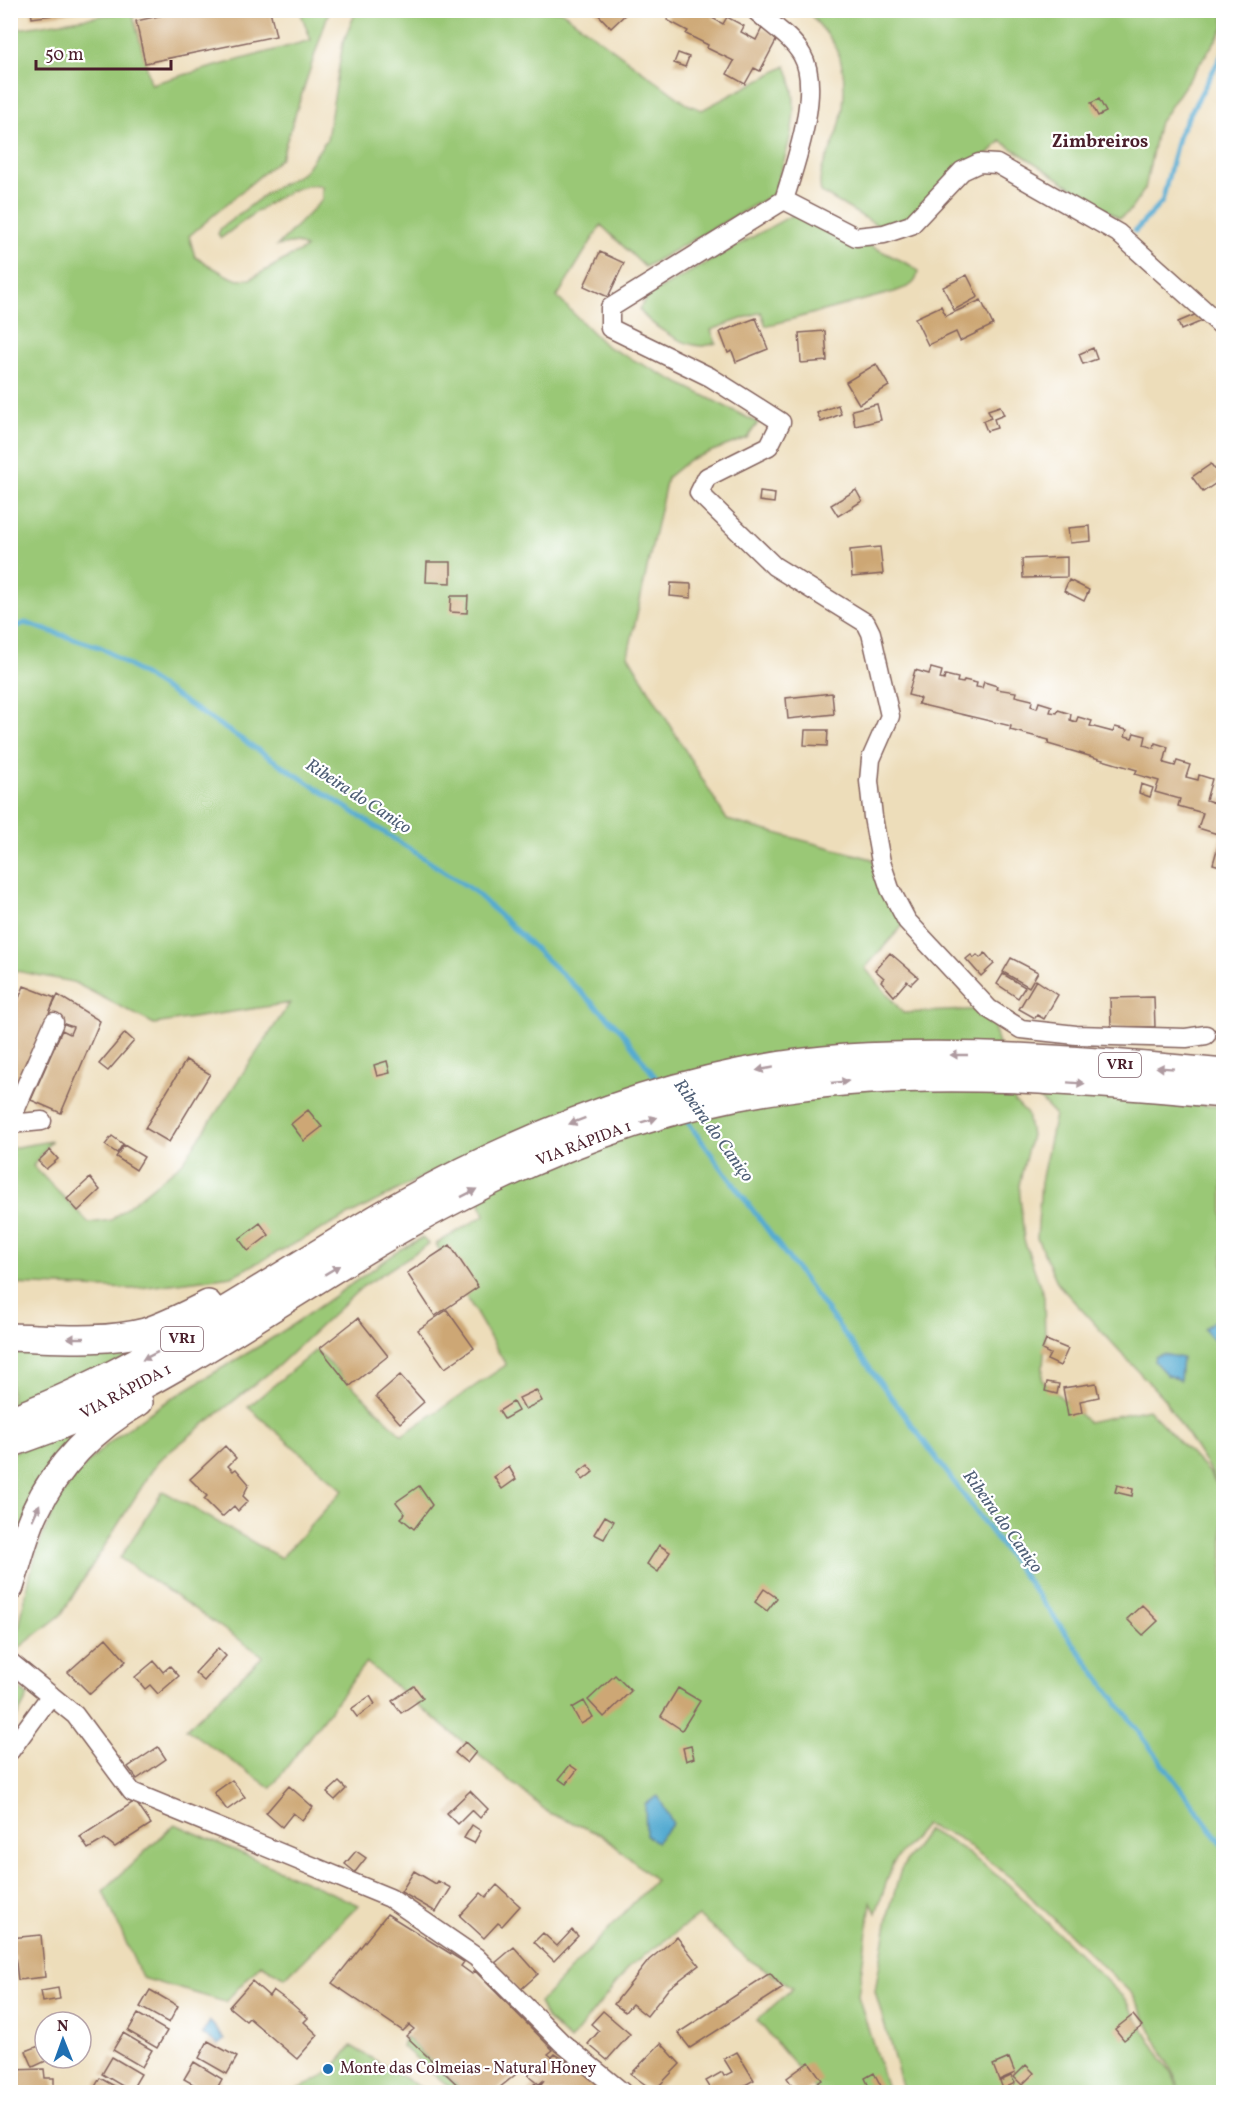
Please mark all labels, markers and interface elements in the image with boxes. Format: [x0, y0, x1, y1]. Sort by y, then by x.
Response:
scale bar [36, 33, 171, 71]
text: 50 m [45, 43, 84, 68]
district label: Zimbreiros [1052, 130, 1148, 155]
water label: Ribeira do Caniço [300, 753, 416, 841]
one-way arrow [949, 1050, 968, 1060]
road number: VR1 [1099, 1053, 1141, 1077]
one-way arrow [1156, 1063, 1175, 1072]
one-way arrow [755, 1065, 774, 1074]
water label: Ribeira do Caniço [667, 1074, 759, 1188]
one-way arrow [830, 1077, 849, 1087]
one-way arrow [1066, 1078, 1085, 1088]
one-way arrow [640, 1115, 658, 1124]
street label: VIA RÁPIDA 1 [533, 1116, 635, 1172]
one-way arrow [568, 1116, 586, 1126]
one-way arrow [460, 1188, 477, 1198]
one-way arrow [324, 1264, 340, 1275]
road number: VR1 [161, 1327, 203, 1351]
one-way arrow [67, 1333, 86, 1343]
one-way arrow [141, 1351, 158, 1361]
street label: VIA RÁPIDA 1 [77, 1359, 175, 1425]
water label: Ribeira do Caniço [956, 1465, 1048, 1579]
one-way arrow [31, 1503, 40, 1520]
north arrow [33, 2010, 93, 2070]
text: N [57, 2016, 69, 2038]
place label: Monte das Colmeias - Natural Honey [340, 2058, 597, 2080]
marker: Monte das Colmeias - Natural Honey [321, 2062, 335, 2076]

